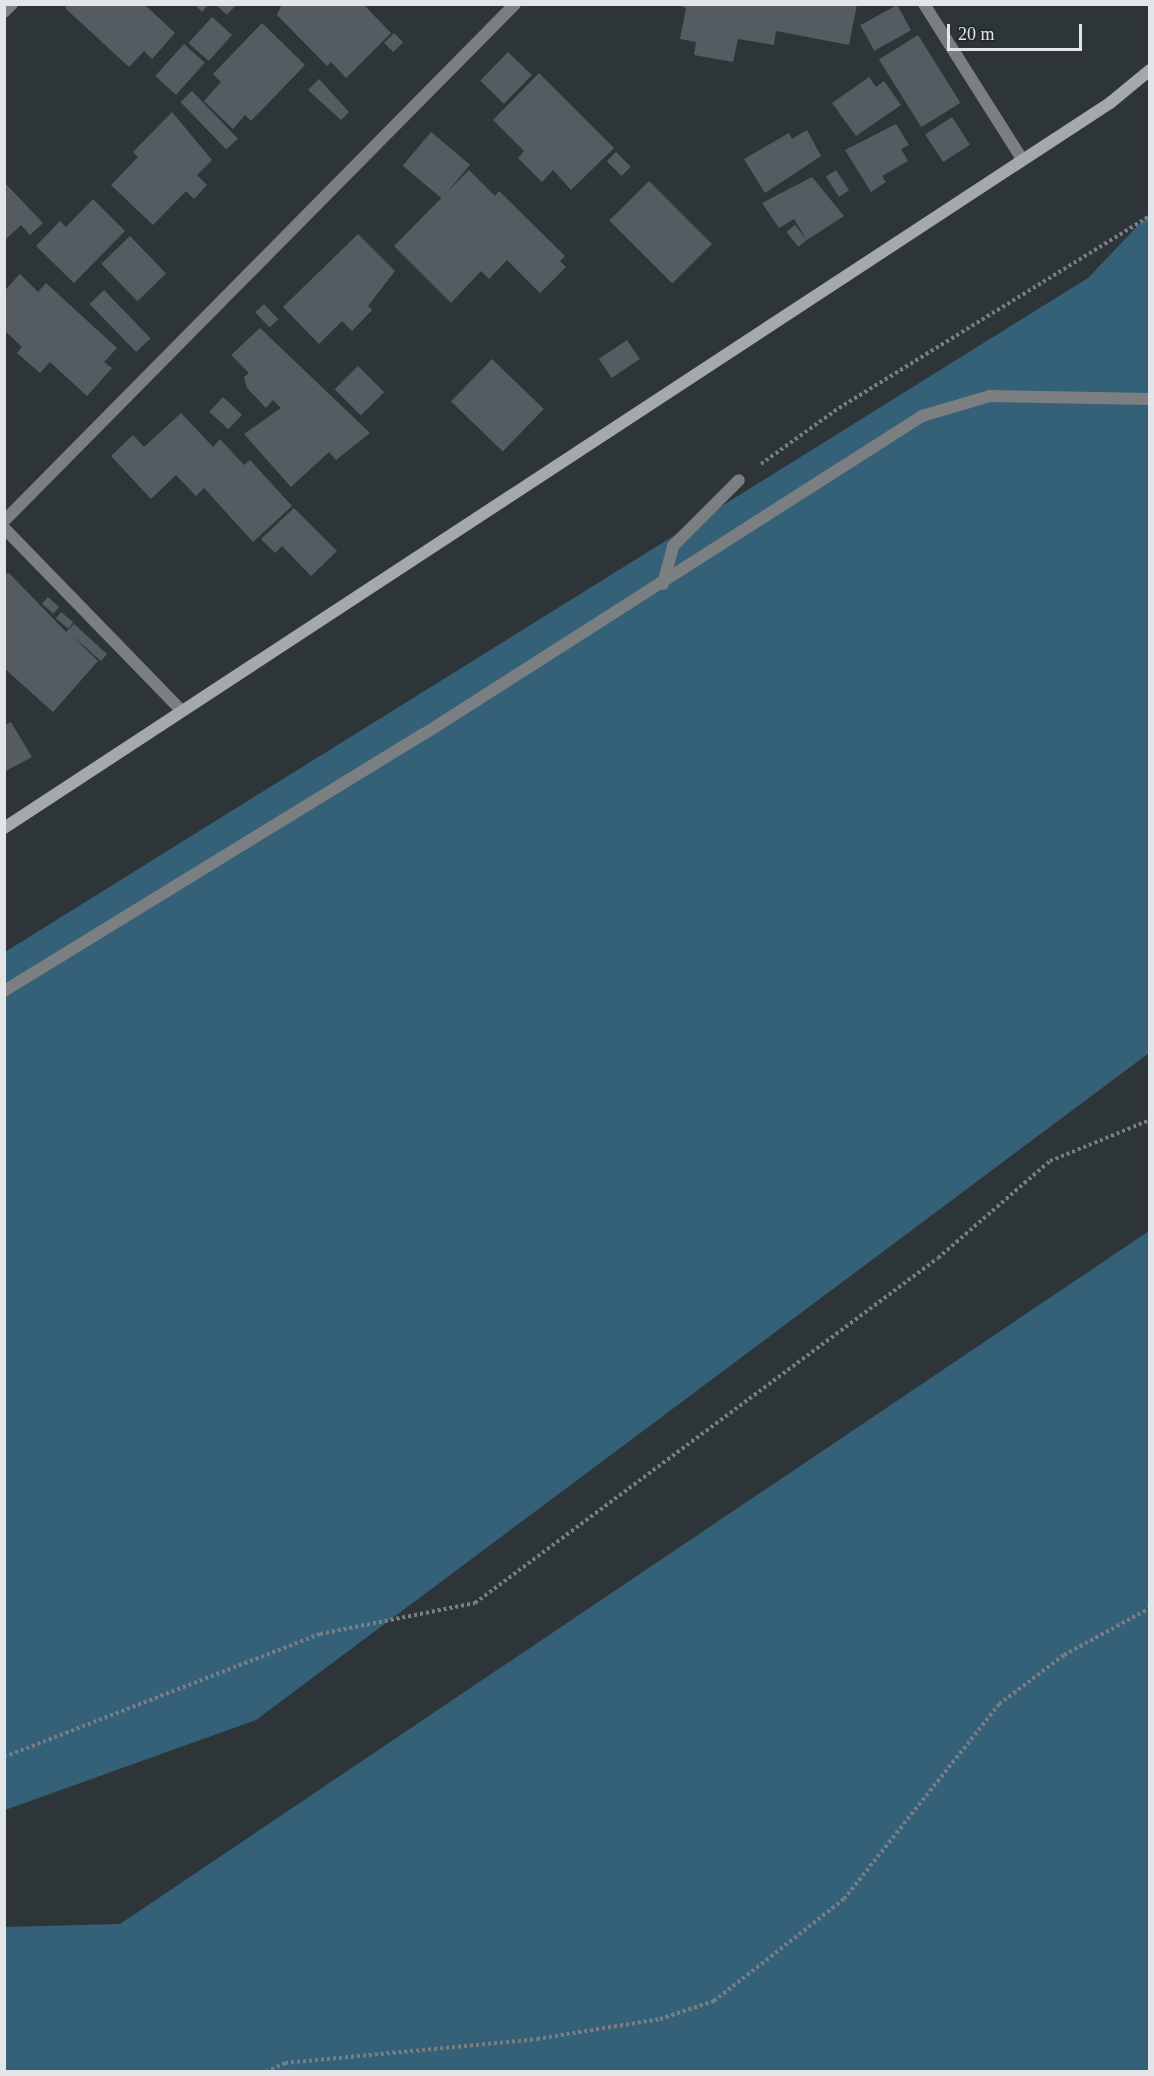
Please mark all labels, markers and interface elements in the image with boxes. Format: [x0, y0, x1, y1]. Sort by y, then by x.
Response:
scale bar [950, 12, 1085, 50]
text: 20 m [958, 24, 995, 44]

